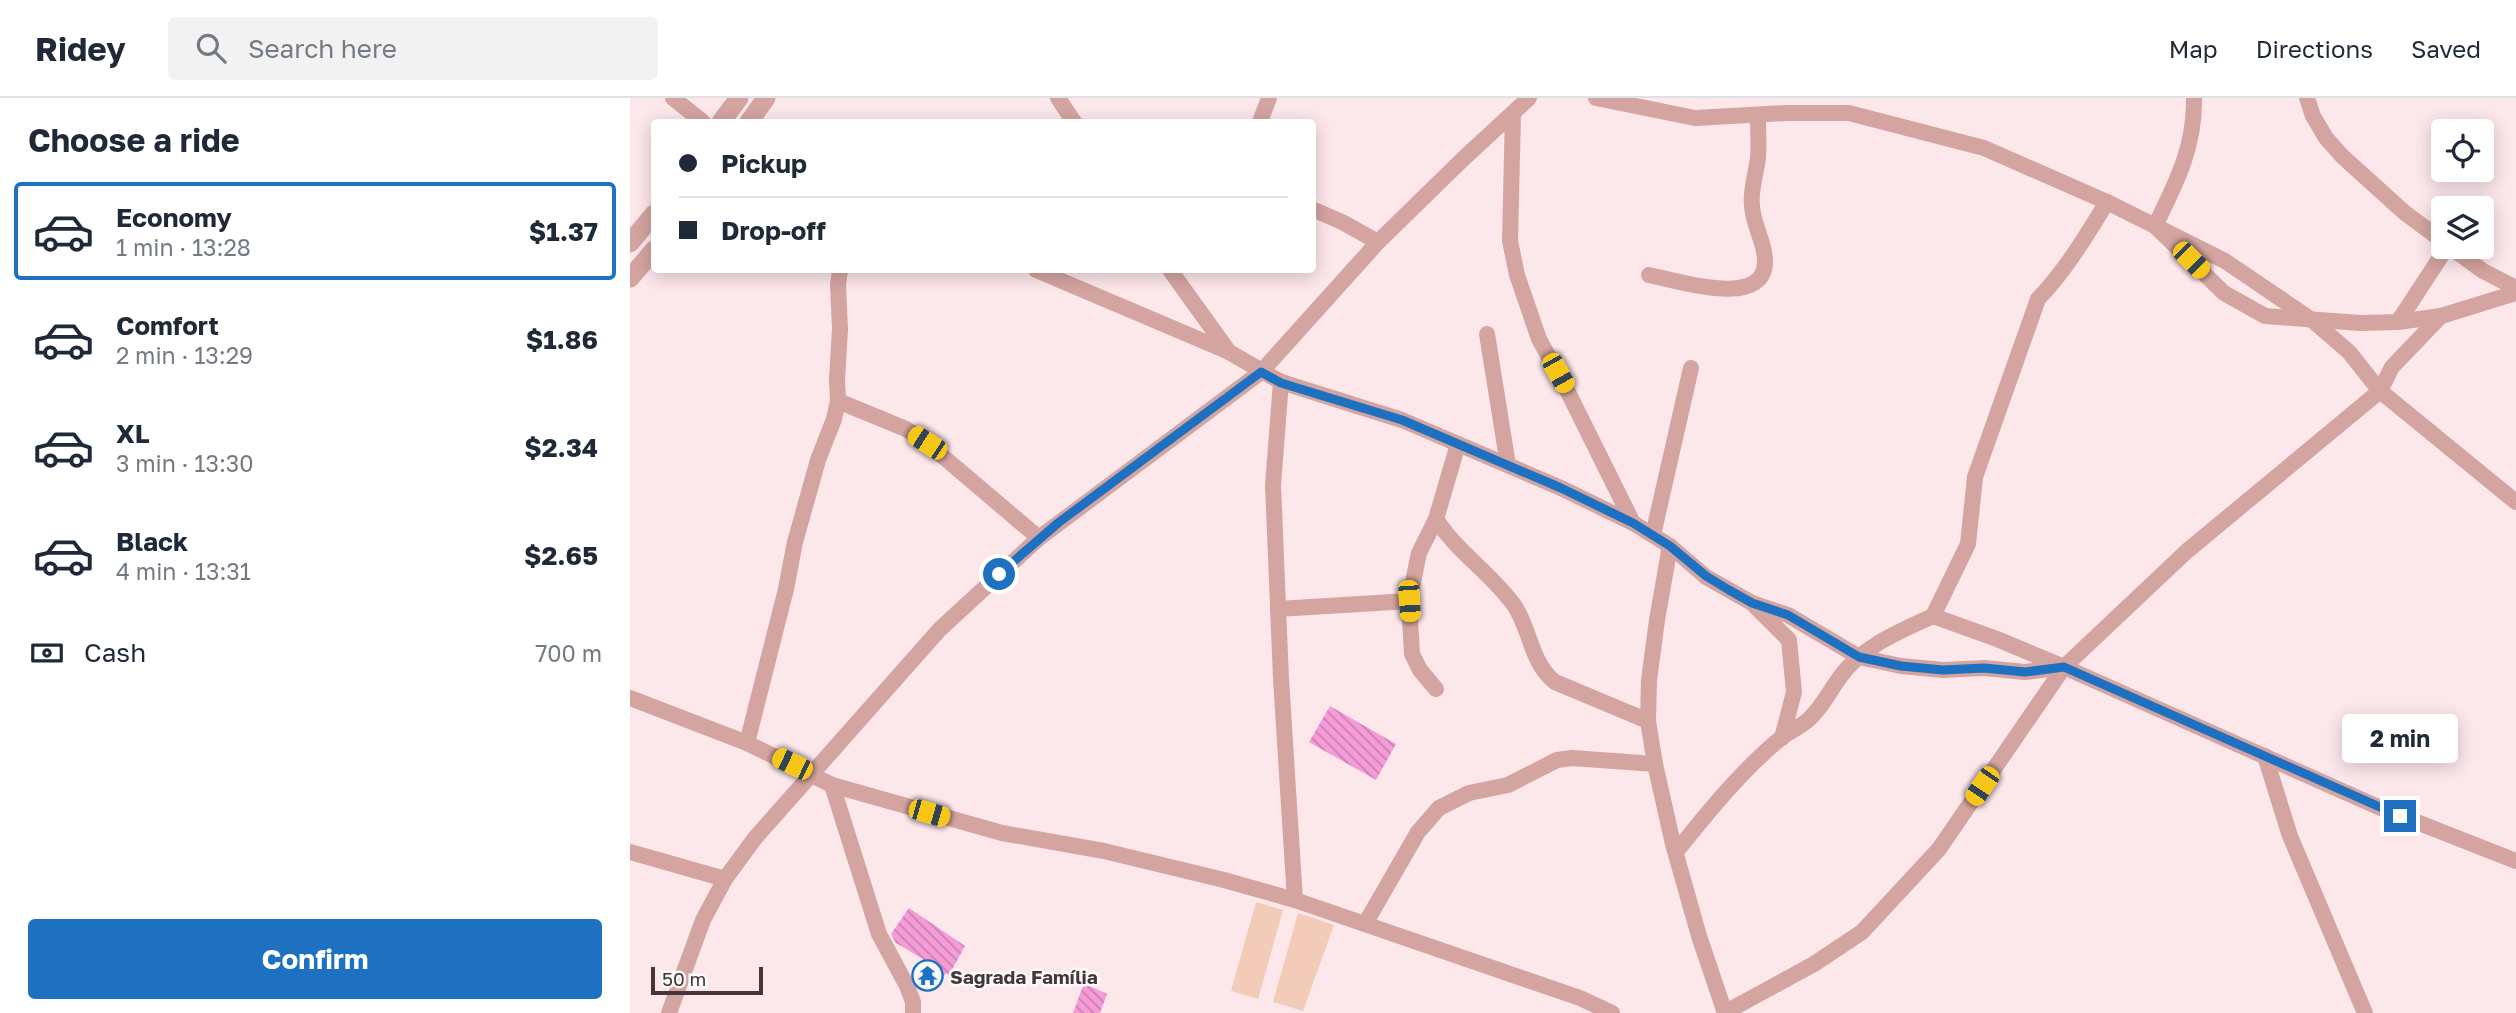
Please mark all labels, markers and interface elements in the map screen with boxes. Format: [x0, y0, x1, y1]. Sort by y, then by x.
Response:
search box [168, 17, 658, 80]
text: Ridey [35, 29, 126, 68]
icon: search [192, 29, 230, 67]
text: Search here [248, 33, 397, 64]
text: Map [2169, 34, 2218, 63]
text: Directions [2256, 34, 2373, 63]
text: Saved [2411, 34, 2481, 63]
map controls [2431, 119, 2494, 259]
button: locate [2431, 119, 2494, 182]
text: Choose a ride [28, 121, 240, 159]
text: Pickup [721, 148, 807, 179]
button: layers [2431, 196, 2494, 259]
icon: car [32, 200, 95, 263]
text: Economy [116, 202, 232, 233]
text: Drop-off [721, 215, 826, 246]
text: $1.37 [529, 216, 598, 247]
text: 1 min · 13:28 [116, 233, 251, 261]
car [2169, 238, 2214, 282]
icon: car [32, 308, 95, 371]
text: Comfort [116, 310, 219, 341]
text: $1.86 [526, 324, 598, 355]
text: 2 min · 13:29 [116, 341, 253, 369]
car [1539, 350, 1578, 396]
icon: car [32, 416, 95, 479]
text: XL [116, 418, 150, 449]
car [904, 423, 951, 463]
text: $2.34 [524, 432, 598, 463]
text: 3 min · 13:30 [116, 449, 254, 477]
icon: car [32, 524, 95, 587]
text: Black [116, 526, 188, 557]
text: $2.65 [524, 540, 598, 571]
text: 4 min · 13:31 [116, 557, 251, 585]
route start [983, 558, 1015, 590]
car [1398, 579, 1421, 623]
icon: cash [28, 634, 66, 672]
text: Cash [84, 637, 146, 668]
text: 700 m [535, 639, 602, 667]
callout: 2 min [2342, 714, 2458, 764]
text: 2 min [2370, 724, 2430, 752]
car [769, 745, 816, 783]
car [1962, 763, 2003, 809]
car [906, 797, 953, 829]
route end [2384, 800, 2416, 832]
button: Confirm [28, 919, 602, 999]
temple icon: Sagrada Família [910, 959, 944, 993]
scale bar [651, 964, 763, 996]
place label: Sagrada Família [950, 965, 1098, 988]
text: 50 m [662, 967, 706, 990]

